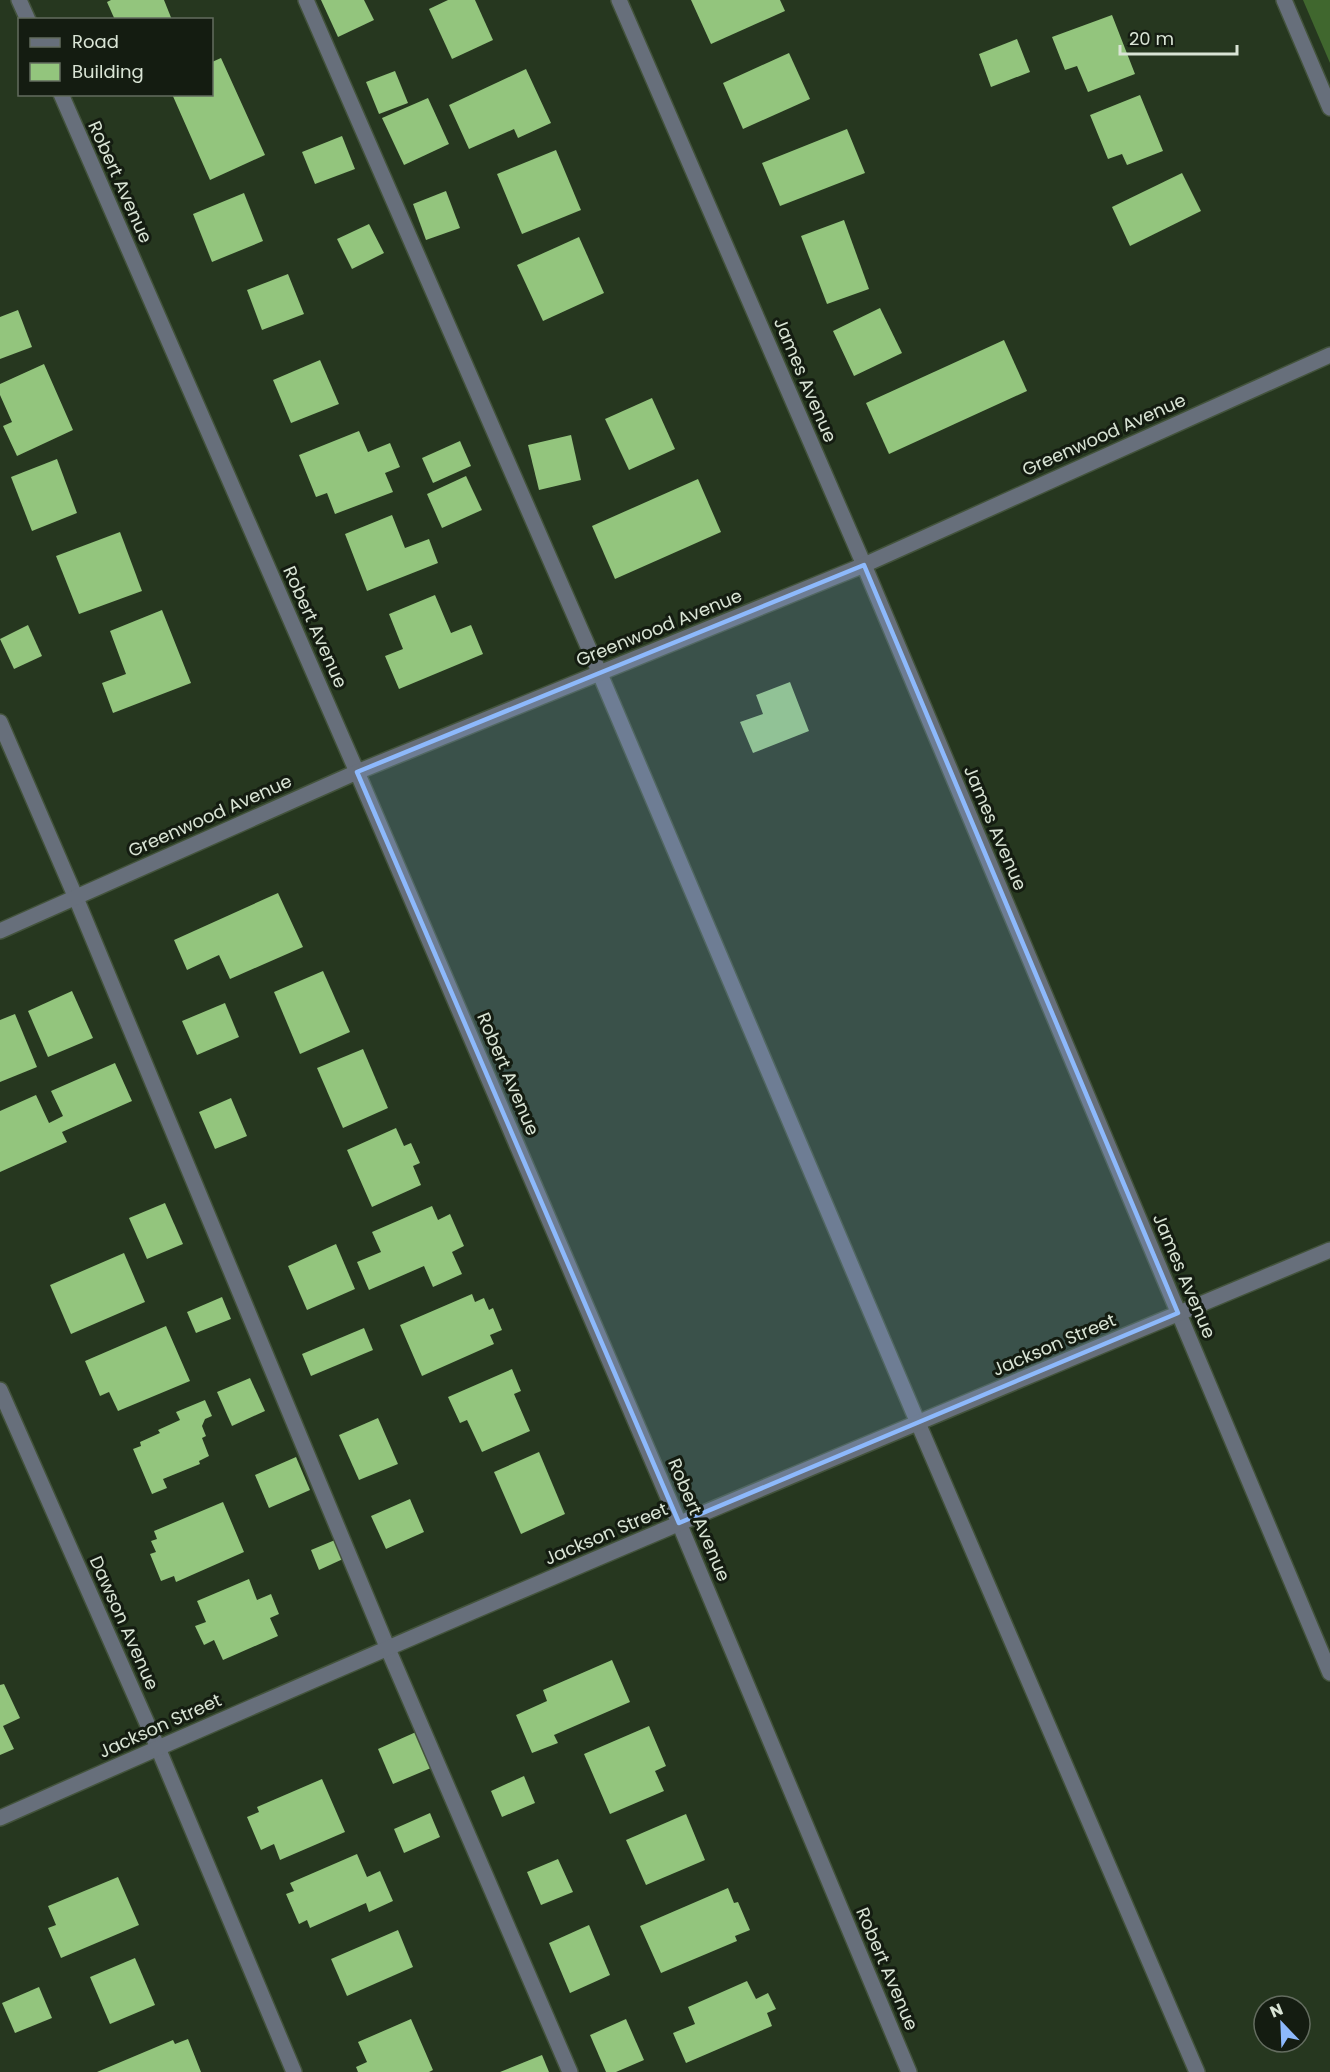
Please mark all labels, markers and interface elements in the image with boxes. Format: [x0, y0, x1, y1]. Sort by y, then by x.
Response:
legend [18, 18, 213, 96]
scale bar [1120, 18, 1237, 56]
text: 20 m [1129, 26, 1174, 51]
text: Road [72, 29, 119, 54]
text: Building [72, 59, 144, 84]
street label: Robert Avenue [82, 117, 159, 247]
street label: James Avenue [768, 314, 843, 446]
street label: Greenwood Avenue [1018, 387, 1190, 482]
street label: Robert Avenue [277, 562, 354, 692]
street label: Greenwood Avenue [572, 583, 746, 672]
street label: James Avenue [958, 762, 1033, 894]
street label: Greenwood Avenue [124, 768, 296, 863]
street label: Robert Avenue [471, 1008, 546, 1139]
street label: James Avenue [1147, 1210, 1222, 1342]
street label: Jackson Street [988, 1307, 1119, 1382]
street label: Robert Avenue [662, 1454, 737, 1585]
street label: Jackson Street [540, 1496, 671, 1571]
street label: Dawson Avenue [84, 1552, 165, 1694]
street label: Jackson Street [94, 1687, 225, 1764]
street label: Robert Avenue [850, 1903, 925, 2034]
north arrow [1252, 1994, 1312, 2054]
text: N [1266, 1998, 1286, 2024]

